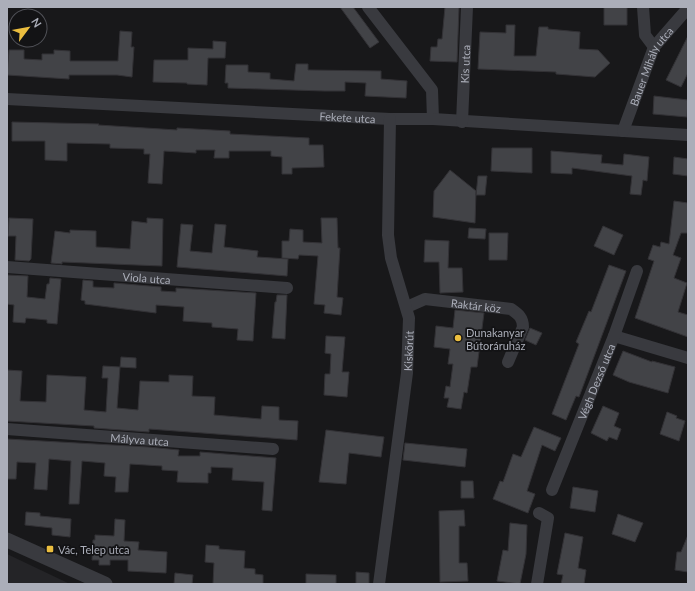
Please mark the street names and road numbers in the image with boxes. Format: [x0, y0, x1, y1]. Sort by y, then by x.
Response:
street label: Bauer Mihály utca [626, 24, 675, 107]
street label: Kis utca [457, 45, 472, 83]
street label: Fekete utca [319, 109, 376, 125]
street label: Viola utca [122, 269, 171, 286]
street label: Raktár köz [450, 296, 502, 314]
street label: Kiskörút [401, 330, 415, 371]
street label: Végh Dezső utca [575, 342, 617, 421]
street label: Mályva utca [110, 430, 169, 448]

